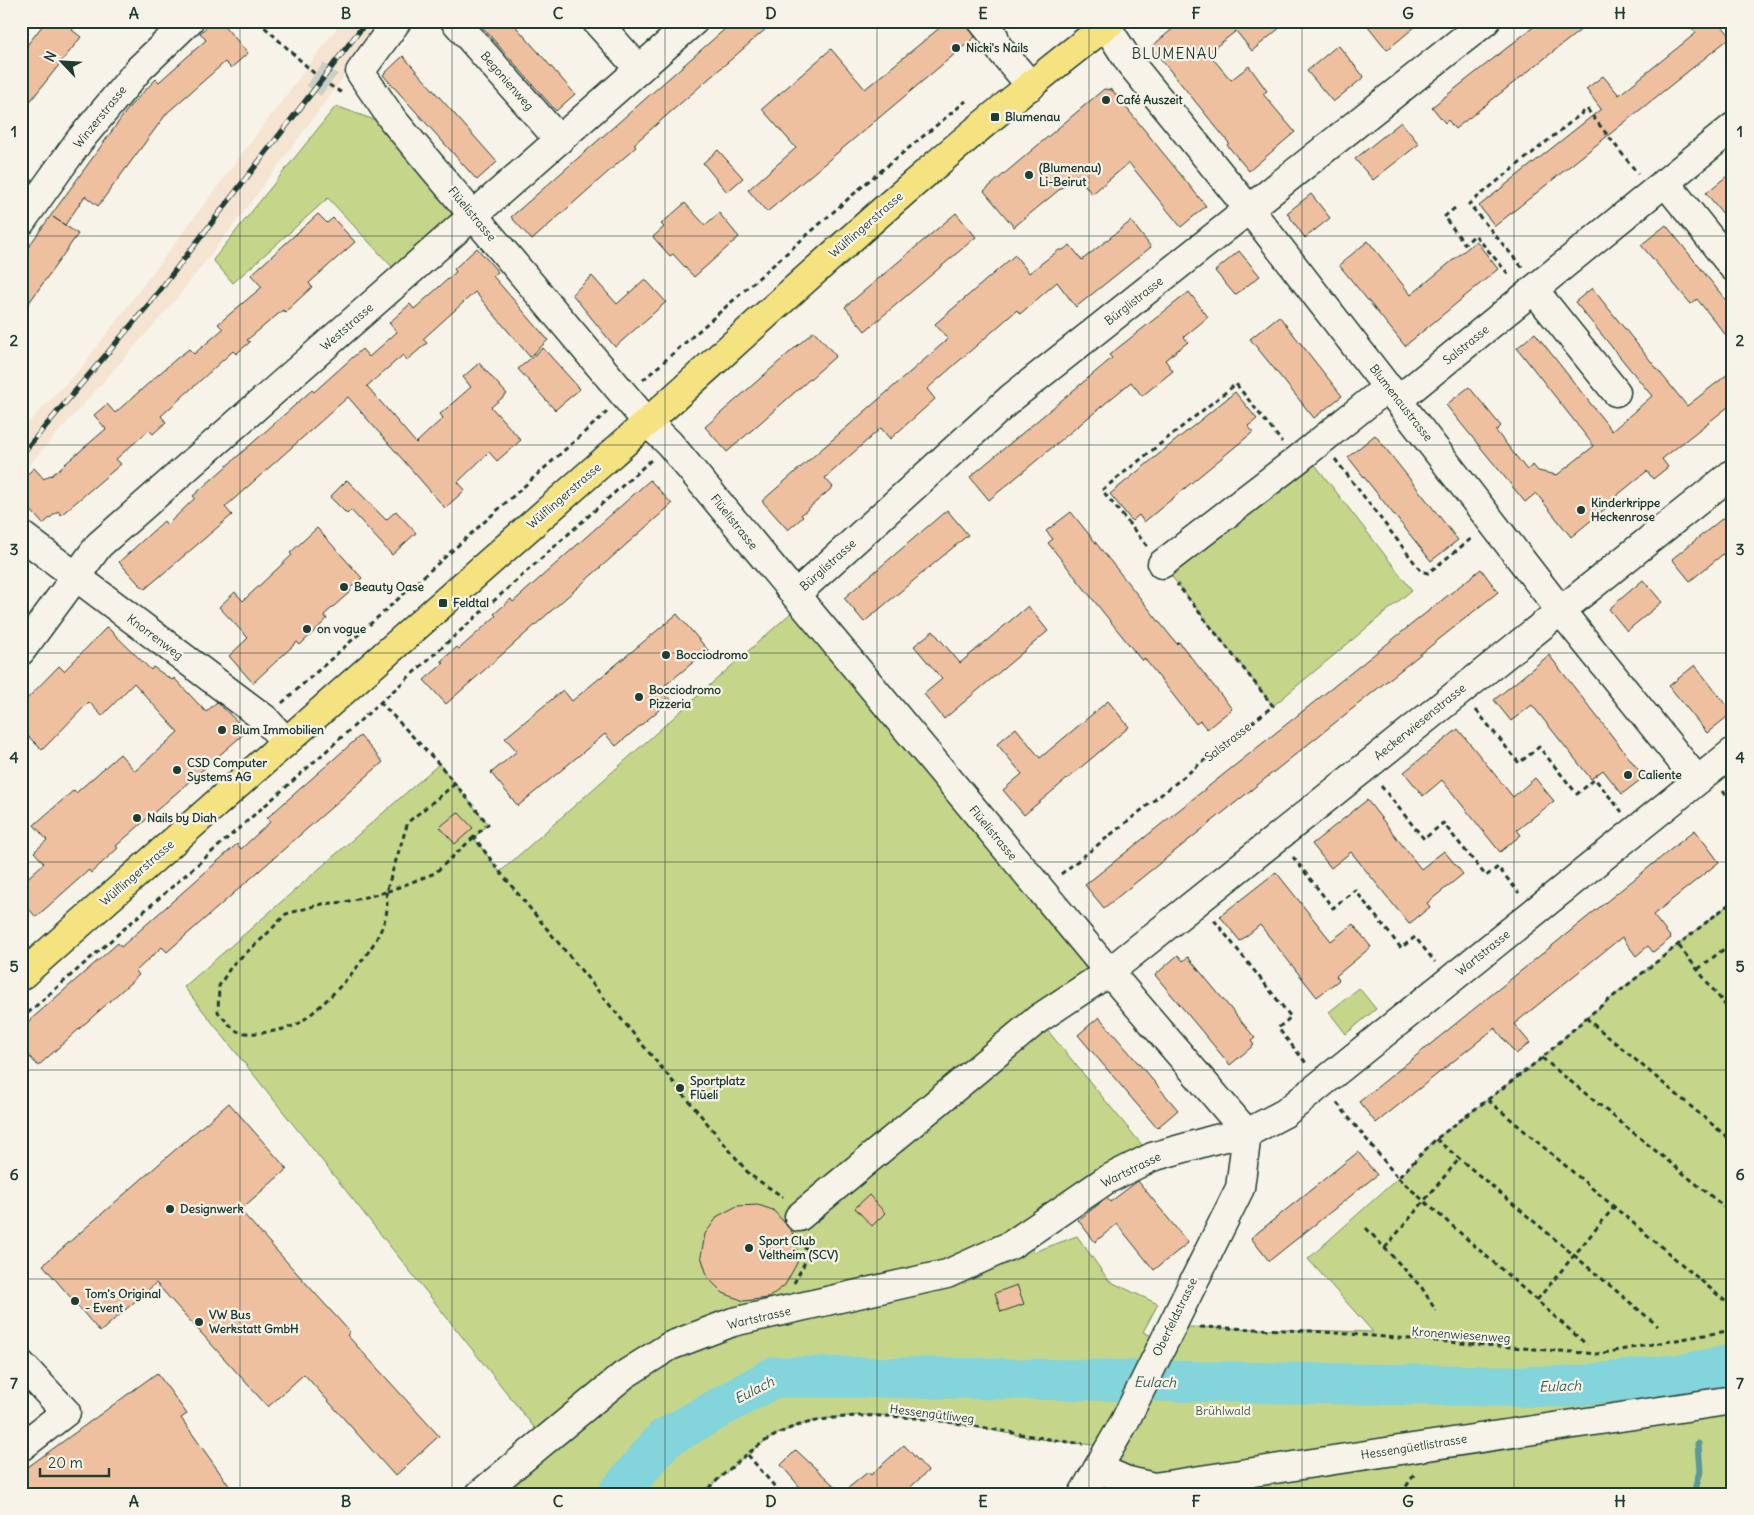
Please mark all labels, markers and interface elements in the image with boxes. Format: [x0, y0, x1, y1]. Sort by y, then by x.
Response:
text: A [129, 3, 139, 23]
text: B [341, 3, 352, 23]
text: C [553, 3, 564, 23]
text: D [765, 3, 777, 23]
text: E [978, 3, 988, 23]
text: F [1191, 3, 1201, 23]
text: G [1402, 3, 1414, 23]
text: H [1614, 3, 1626, 23]
north arrow [38, 38, 88, 88]
place label: Nicki's Nails [966, 40, 1029, 55]
marker: Nicki's Nails [950, 42, 962, 54]
district label: BLUMENAU [1131, 44, 1219, 63]
text: N [40, 48, 60, 65]
street label: Begonienweg [478, 48, 537, 113]
street label: Winzerstrasse [70, 82, 129, 151]
place label: Café Auszeit [1116, 92, 1183, 107]
marker: Café Auszeit [1100, 94, 1112, 106]
place label: Blumenau [1005, 109, 1060, 124]
marker: Blumenau [989, 111, 1001, 123]
text: 1 [11, 121, 17, 141]
text: 1 [1737, 121, 1743, 141]
place label: (Blumenau) Li-Beirut [1039, 160, 1102, 189]
marker: (Blumenau) Li-Beirut [1023, 169, 1035, 181]
street label: Flüelistrasse [445, 183, 500, 244]
street label: Wülflingerstrasse [826, 188, 906, 261]
street label: Bürglistrasse [1101, 273, 1166, 328]
street label: Weststrasse [317, 300, 376, 354]
street label: Salstrasse [1440, 322, 1492, 368]
text: 2 [10, 330, 19, 350]
text: 2 [1736, 330, 1745, 350]
street label: Blumenaustrasse [1367, 361, 1436, 444]
street label: Wülflingerstrasse [524, 459, 604, 532]
street label: Flüelistrasse [708, 491, 761, 552]
place label: Kinderkrippe Heckenrose [1591, 495, 1661, 524]
marker: Kinderkrippe Heckenrose [1575, 504, 1587, 516]
street label: Bürglistrasse [797, 536, 859, 594]
text: 3 [9, 539, 19, 559]
text: 3 [1735, 539, 1745, 559]
place label: Beauty Oase [354, 579, 424, 595]
marker: Beauty Oase [338, 581, 350, 593]
place label: Feldtal [453, 595, 489, 610]
marker: Feldtal [437, 597, 449, 609]
street label: Knorrenweg [124, 611, 186, 663]
place label: on vogue [317, 621, 367, 637]
marker: on vogue [301, 623, 313, 635]
place label: Bocciodromo [676, 647, 748, 662]
marker: Bocciodromo [660, 649, 672, 661]
street label: Aeckerwiesenstrasse [1371, 680, 1469, 763]
place label: Bocciodromo Pizzeria [649, 682, 721, 711]
marker: Bocciodromo Pizzeria [633, 691, 645, 703]
street label: Salstrasse [1202, 719, 1254, 764]
place label: Blum Immobilien [232, 722, 324, 737]
marker: Blum Immobilien [216, 724, 228, 736]
text: 4 [9, 747, 19, 767]
text: 4 [1735, 747, 1745, 767]
place label: CSD Computer Systems AG [187, 755, 267, 785]
marker: CSD Computer Systems AG [171, 764, 183, 776]
place label: Caliente [1638, 767, 1682, 782]
marker: Caliente [1622, 769, 1634, 781]
street label: Flüelistrasse [966, 802, 1021, 863]
place label: Nails by Diah [147, 810, 217, 826]
marker: Nails by Diah [131, 812, 143, 824]
street label: Wülflingerstrasse [97, 836, 177, 909]
street label: Wartstrasse [1453, 926, 1513, 979]
text: 5 [9, 956, 19, 976]
text: 5 [1735, 956, 1745, 976]
place label: Sportplatz Flüeli [690, 1073, 746, 1102]
marker: Sportplatz Flüeli [674, 1082, 686, 1094]
street label: Wartstrasse [1098, 1149, 1163, 1190]
text: 6 [9, 1164, 19, 1184]
text: 6 [1735, 1164, 1745, 1184]
place label: Designwerk [180, 1201, 244, 1217]
marker: Designwerk [164, 1203, 176, 1215]
place label: Sport Club Veltheim (SCV) [759, 1233, 838, 1263]
marker: Sport Club Veltheim (SCV) [743, 1242, 755, 1254]
street label: Oberfeldstrasse [1149, 1275, 1200, 1359]
place label: Tom's Original - Event [85, 1286, 161, 1315]
marker: Tom's Original - Event [69, 1295, 81, 1307]
street label: Wartstrasse [726, 1303, 792, 1332]
place label: VW Bus Werkstatt GmbH [209, 1307, 299, 1336]
marker: VW Bus Werkstatt GmbH [193, 1316, 205, 1328]
street label: Kronenwiesenweg [1411, 1324, 1511, 1345]
water label: Eulach [731, 1372, 778, 1408]
text: 7 [10, 1373, 18, 1393]
water label: Eulach [1134, 1373, 1177, 1391]
text: 7 [1736, 1373, 1744, 1393]
water label: Eulach [1538, 1376, 1582, 1396]
street label: Hessengütliweg [889, 1401, 975, 1426]
park label: Brühlwald [1195, 1403, 1251, 1418]
street label: Hessengüetlistrasse [1360, 1431, 1468, 1462]
scale bar [40, 1445, 109, 1477]
text: 20 m [48, 1453, 83, 1472]
text: A [129, 1491, 139, 1511]
text: B [341, 1491, 352, 1511]
text: C [553, 1491, 564, 1511]
text: D [765, 1491, 777, 1511]
text: E [978, 1491, 988, 1511]
text: F [1191, 1491, 1201, 1511]
text: G [1402, 1491, 1414, 1511]
text: H [1614, 1491, 1626, 1511]

